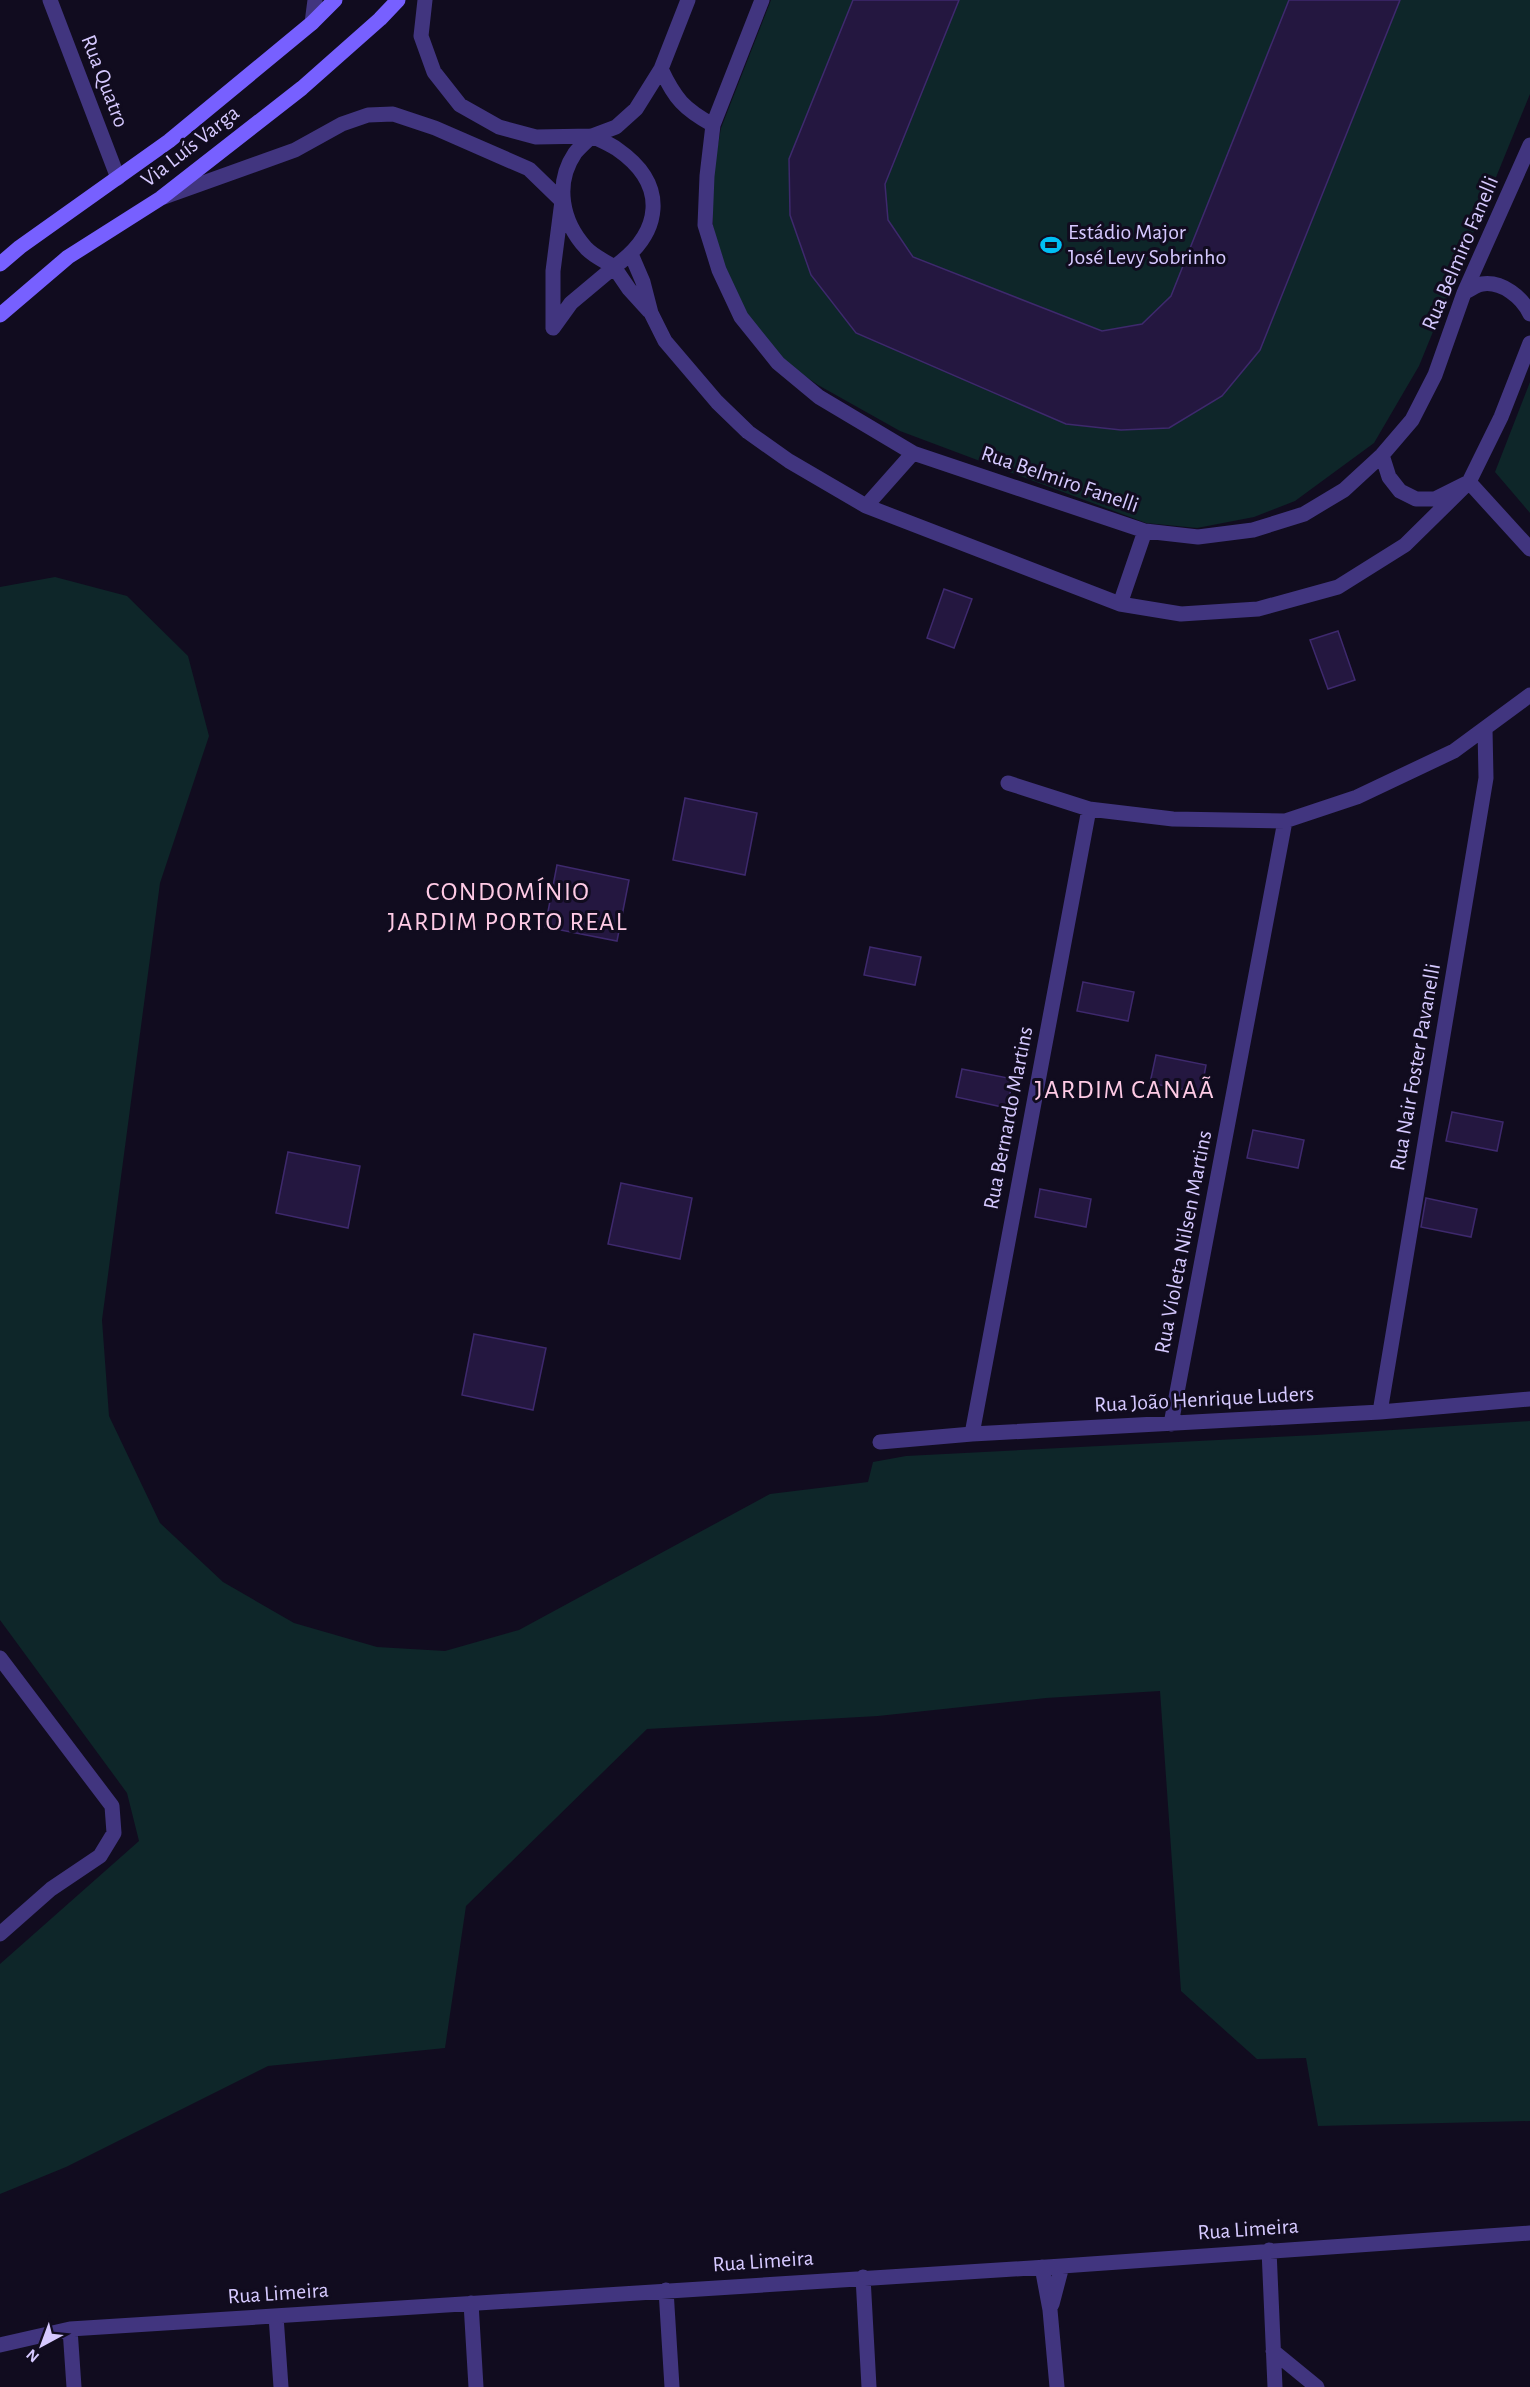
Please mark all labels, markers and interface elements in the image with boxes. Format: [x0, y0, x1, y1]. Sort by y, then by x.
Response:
street label: Rua Quatro [77, 32, 133, 130]
street label: Via Luís Varga [137, 101, 243, 191]
street label: Rua Belmiro Fanelli [1418, 173, 1502, 333]
place label: Estádio Major José Levy Sobrinho [1068, 221, 1226, 268]
sports icon: Estádio Major José Levy Sobrinho [1039, 233, 1063, 257]
street label: Rua Belmiro Fanelli [978, 442, 1142, 516]
district label: CONDOMÍNIO JARDIM PORTO REAL [388, 877, 628, 935]
street label: Rua Nair Foster Pavanelli [1386, 962, 1444, 1172]
street label: Rua Bernardo Martins [979, 1025, 1037, 1211]
district label: JARDIM CANAÃ [1035, 1076, 1215, 1103]
street label: Rua Violeta Nilsen Martins [1151, 1129, 1215, 1355]
street label: Rua João Henrique Luders [1093, 1382, 1315, 1416]
street label: Rua Limeira [1197, 2214, 1299, 2244]
street label: Rua Limeira [712, 2246, 814, 2276]
street label: Rua Limeira [227, 2278, 329, 2308]
north arrow [12, 2315, 72, 2375]
text: N [23, 2346, 42, 2365]

